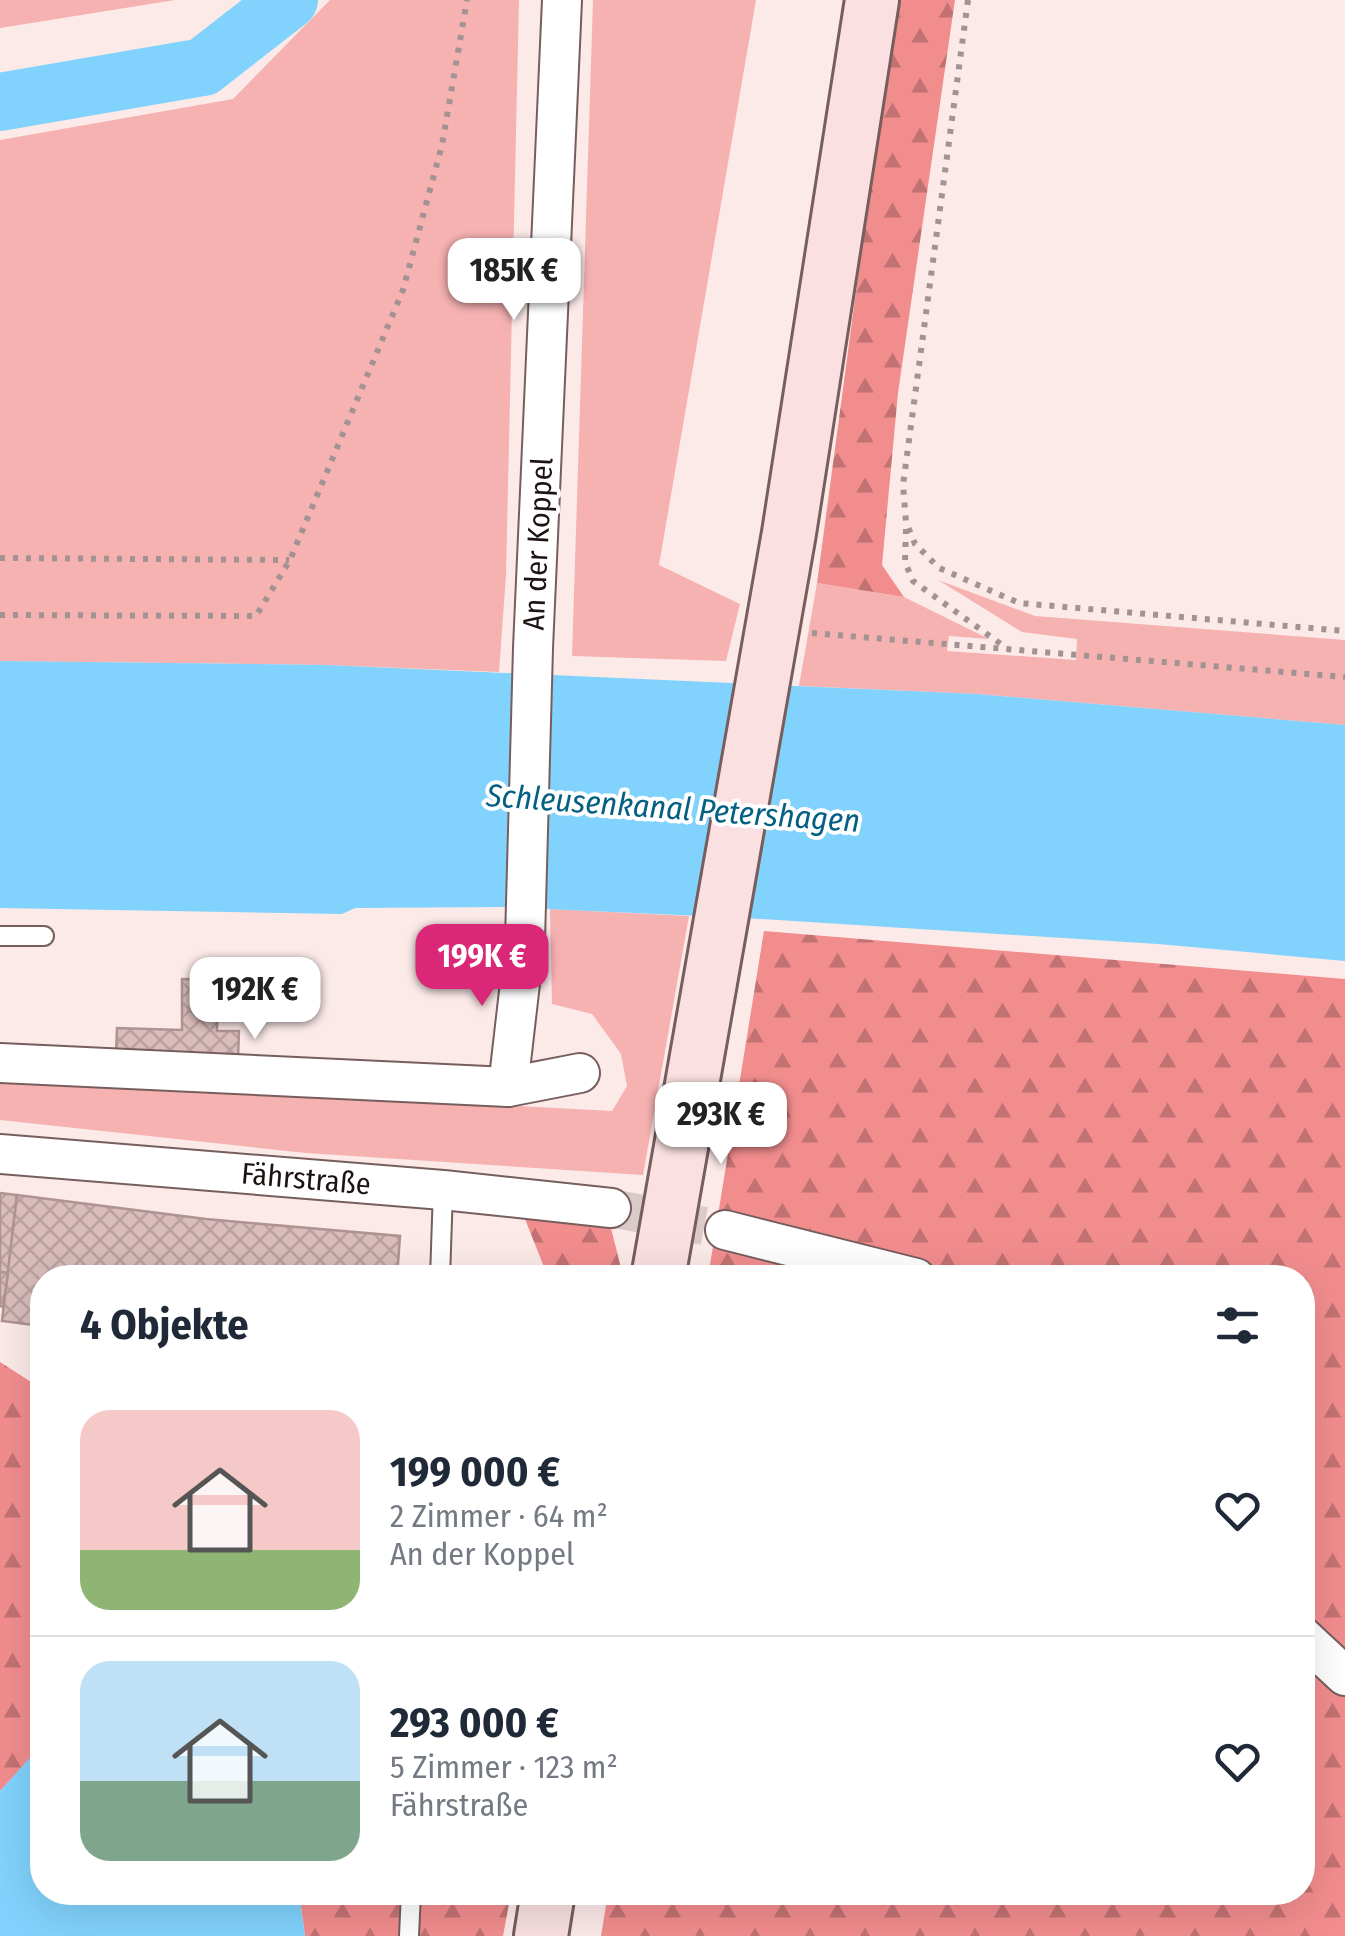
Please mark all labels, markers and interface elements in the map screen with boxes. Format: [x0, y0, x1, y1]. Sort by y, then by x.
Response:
pin: 185K € [433, 238, 595, 323]
text: 185K € [470, 251, 558, 289]
street label: An der Koppel [515, 457, 561, 631]
water label: Schleusenkanal Petershagen [484, 776, 861, 840]
pin: 199K € [401, 924, 563, 1009]
text: 199K € [437, 937, 527, 975]
pin: 192K € [174, 957, 336, 1042]
text: 192K € [212, 970, 298, 1008]
pin: 293K € [640, 1082, 802, 1167]
text: 293K € [677, 1095, 765, 1133]
street label: Fährstraße [240, 1155, 372, 1203]
icon: filters [1210, 1298, 1265, 1353]
text: 4 Objekte [80, 1300, 248, 1350]
text: 199 000 € [390, 1447, 560, 1497]
icon: home [160, 1450, 280, 1570]
icon: heart [1210, 1483, 1265, 1538]
text: 2 Zimmer · 64 m² [390, 1497, 608, 1535]
text: An der Koppel [390, 1535, 574, 1573]
text: 293 000 € [390, 1698, 559, 1748]
icon: home [160, 1701, 280, 1821]
icon: heart [1210, 1734, 1265, 1789]
text: 5 Zimmer · 123 m² [390, 1748, 618, 1786]
text: Fährstraße [390, 1786, 528, 1824]

